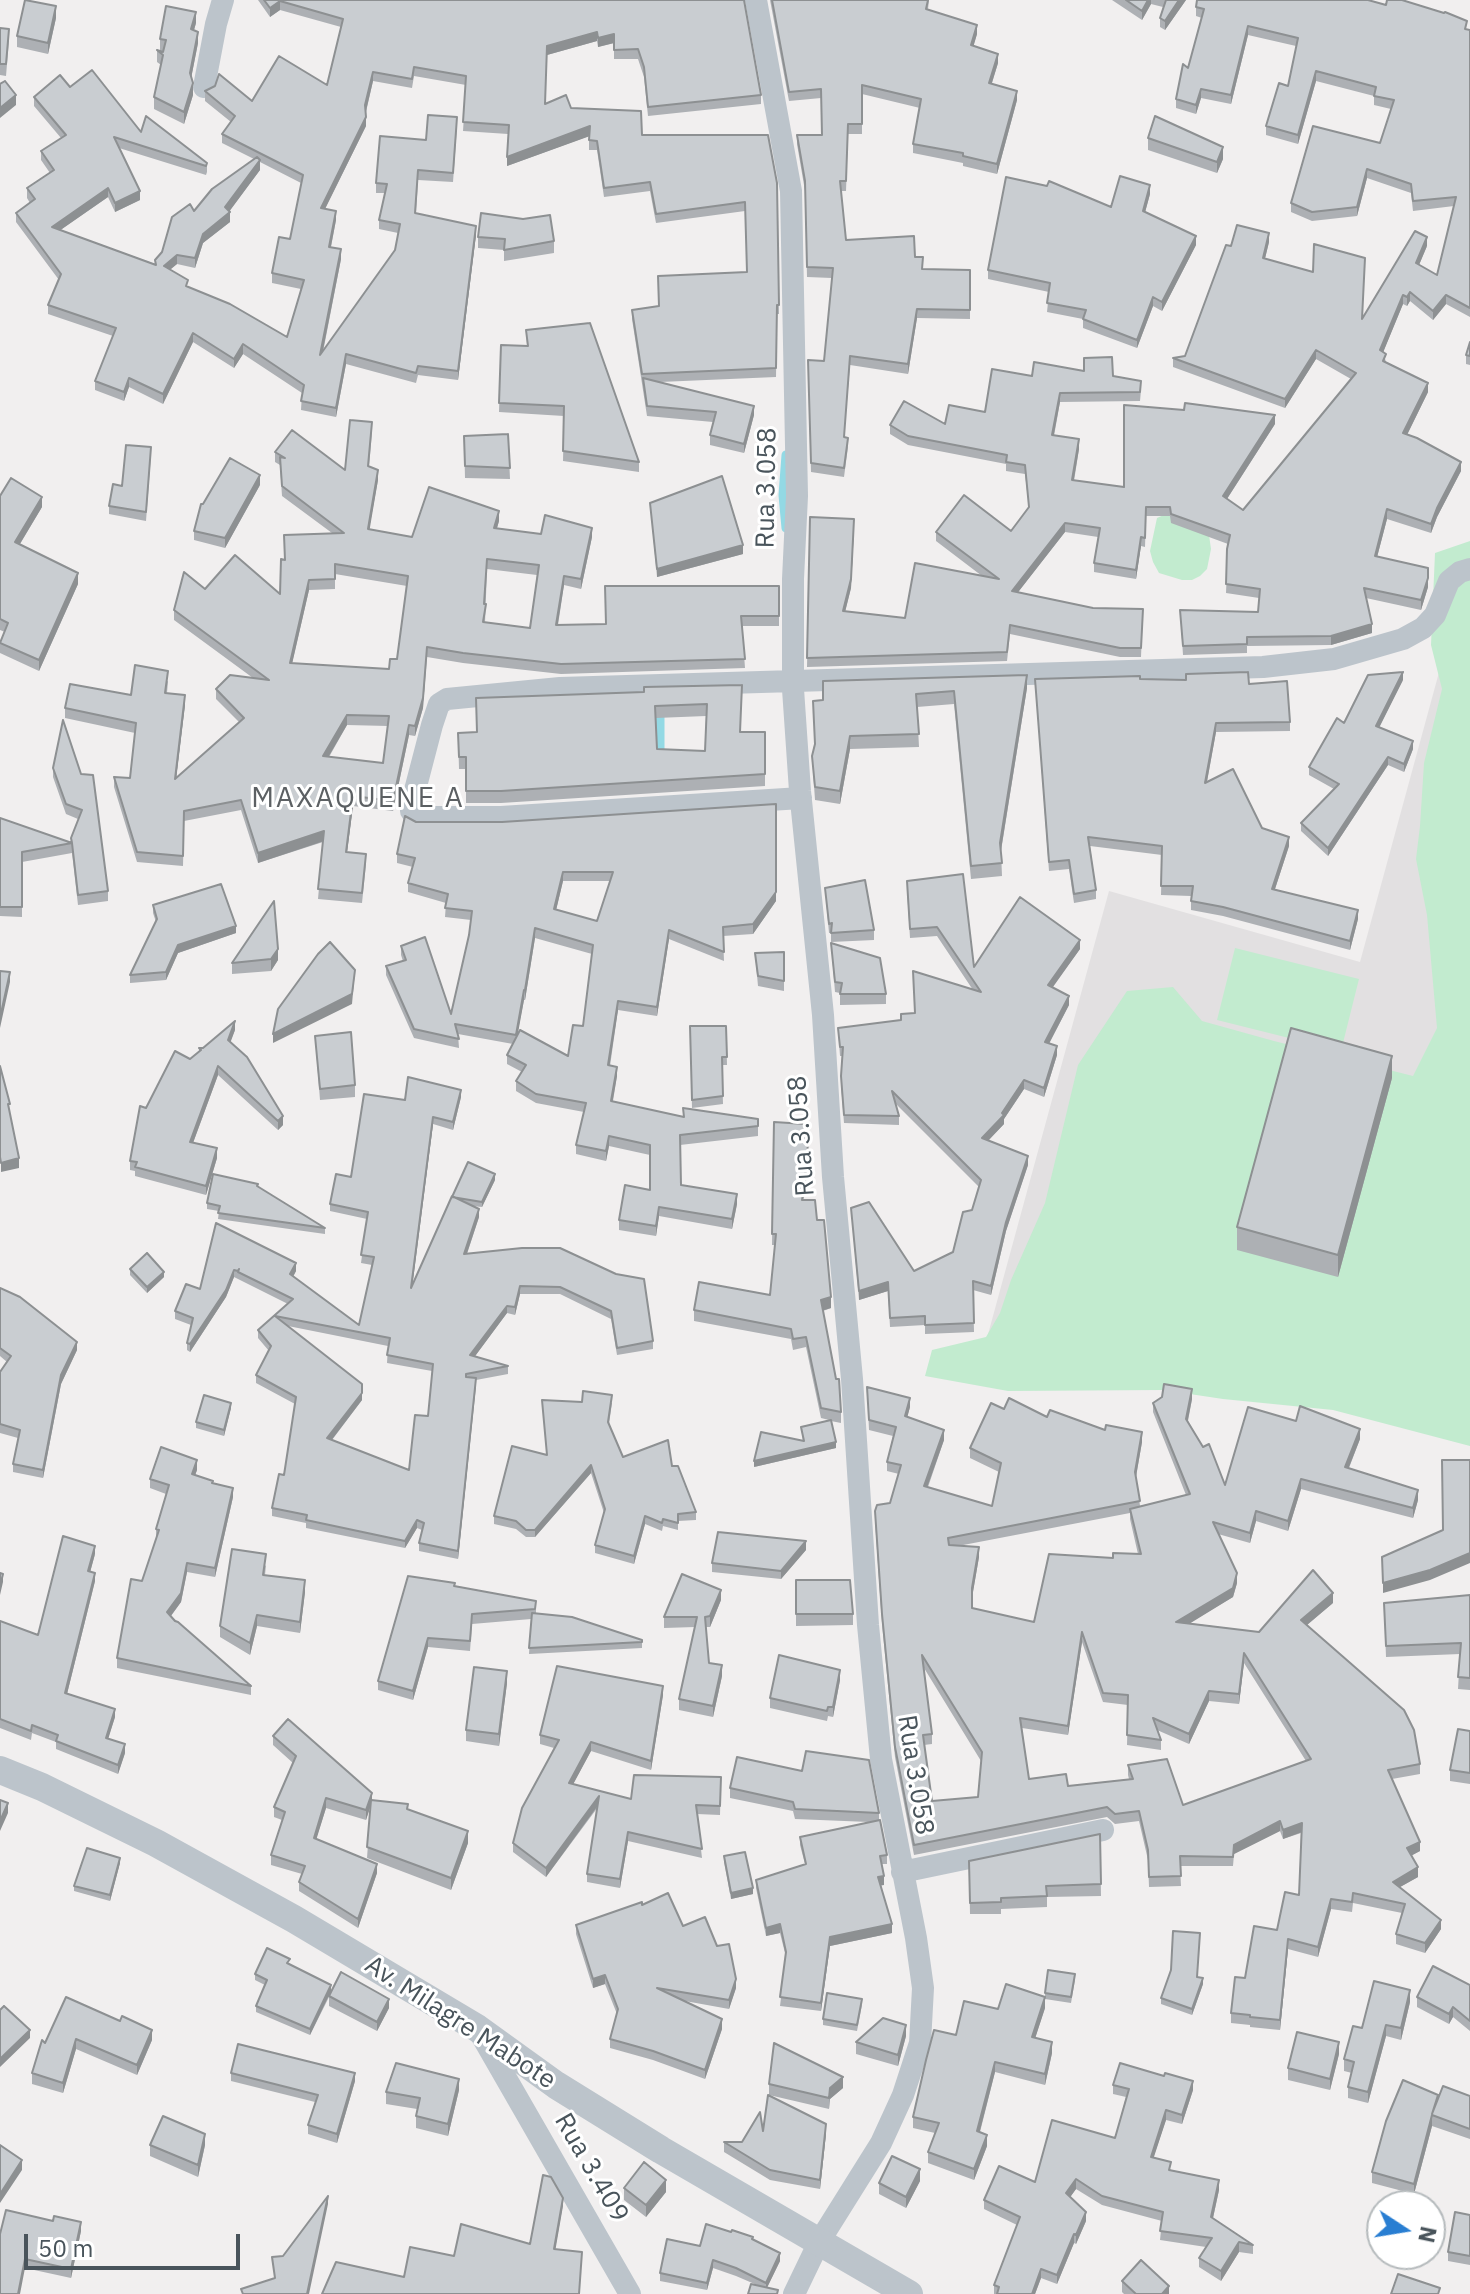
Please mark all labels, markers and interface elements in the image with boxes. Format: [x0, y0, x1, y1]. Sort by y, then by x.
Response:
street label: Rua 3.058 [750, 427, 784, 549]
district label: MAXAQUENE A [251, 782, 465, 816]
street label: Rua 3.058 [782, 1075, 822, 1197]
street label: Rua 3.058 [890, 1713, 940, 1837]
street label: Av. Milagre Mabote [359, 1950, 561, 2096]
street label: Rua 3.409 [547, 2108, 635, 2228]
north arrow [1366, 2190, 1446, 2270]
scale bar [28, 2218, 244, 2268]
text: N [1412, 2224, 1444, 2245]
text: 50 m [38, 2232, 93, 2264]

